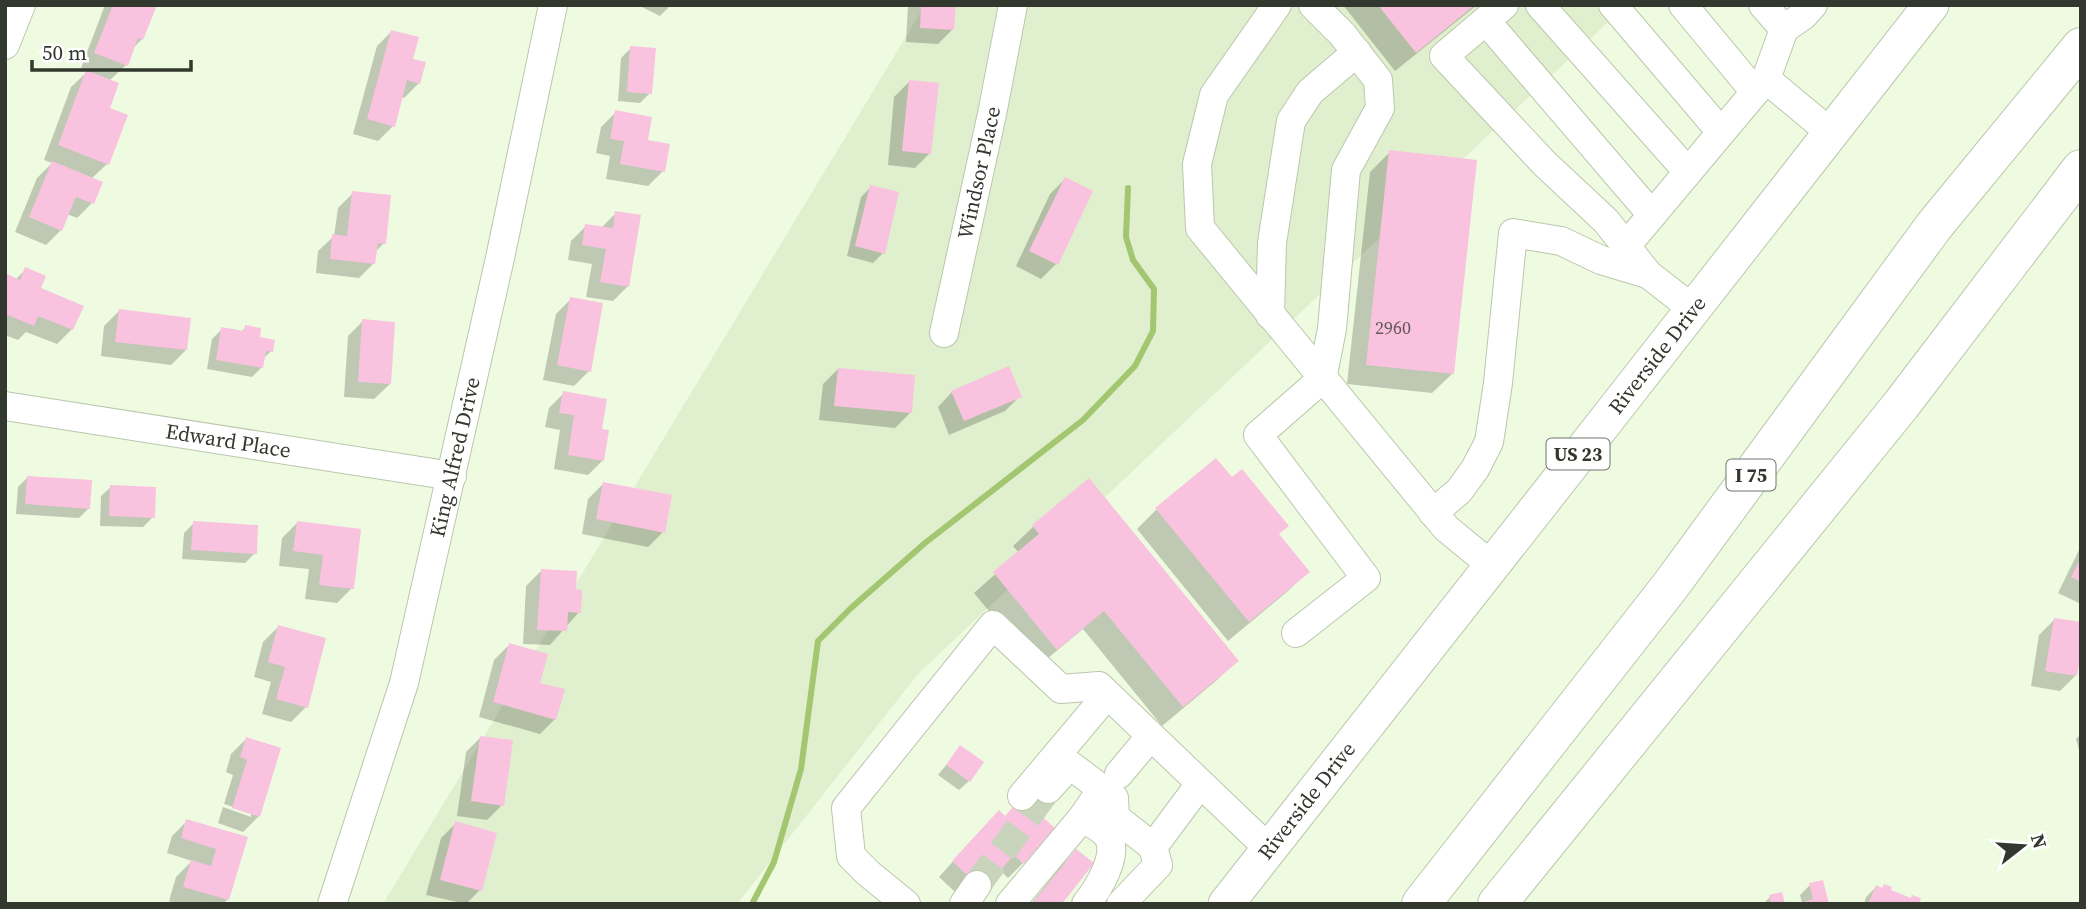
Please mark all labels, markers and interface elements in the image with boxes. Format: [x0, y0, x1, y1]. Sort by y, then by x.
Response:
scale bar [32, 28, 191, 72]
text: 50 m [42, 38, 87, 67]
street label: Windsor Place [950, 104, 1007, 242]
street label: Riverside Drive [1601, 290, 1712, 420]
house number: 2960 [1375, 315, 1411, 340]
street label: King Alfred Drive [422, 374, 487, 540]
street label: Edward Place [164, 416, 293, 465]
road number: US 23 [1546, 438, 1610, 470]
road number: I 75 [1726, 460, 1776, 490]
street label: Riverside Drive [1251, 735, 1362, 866]
north arrow [1988, 811, 2058, 881]
text: N [2025, 831, 2054, 852]

